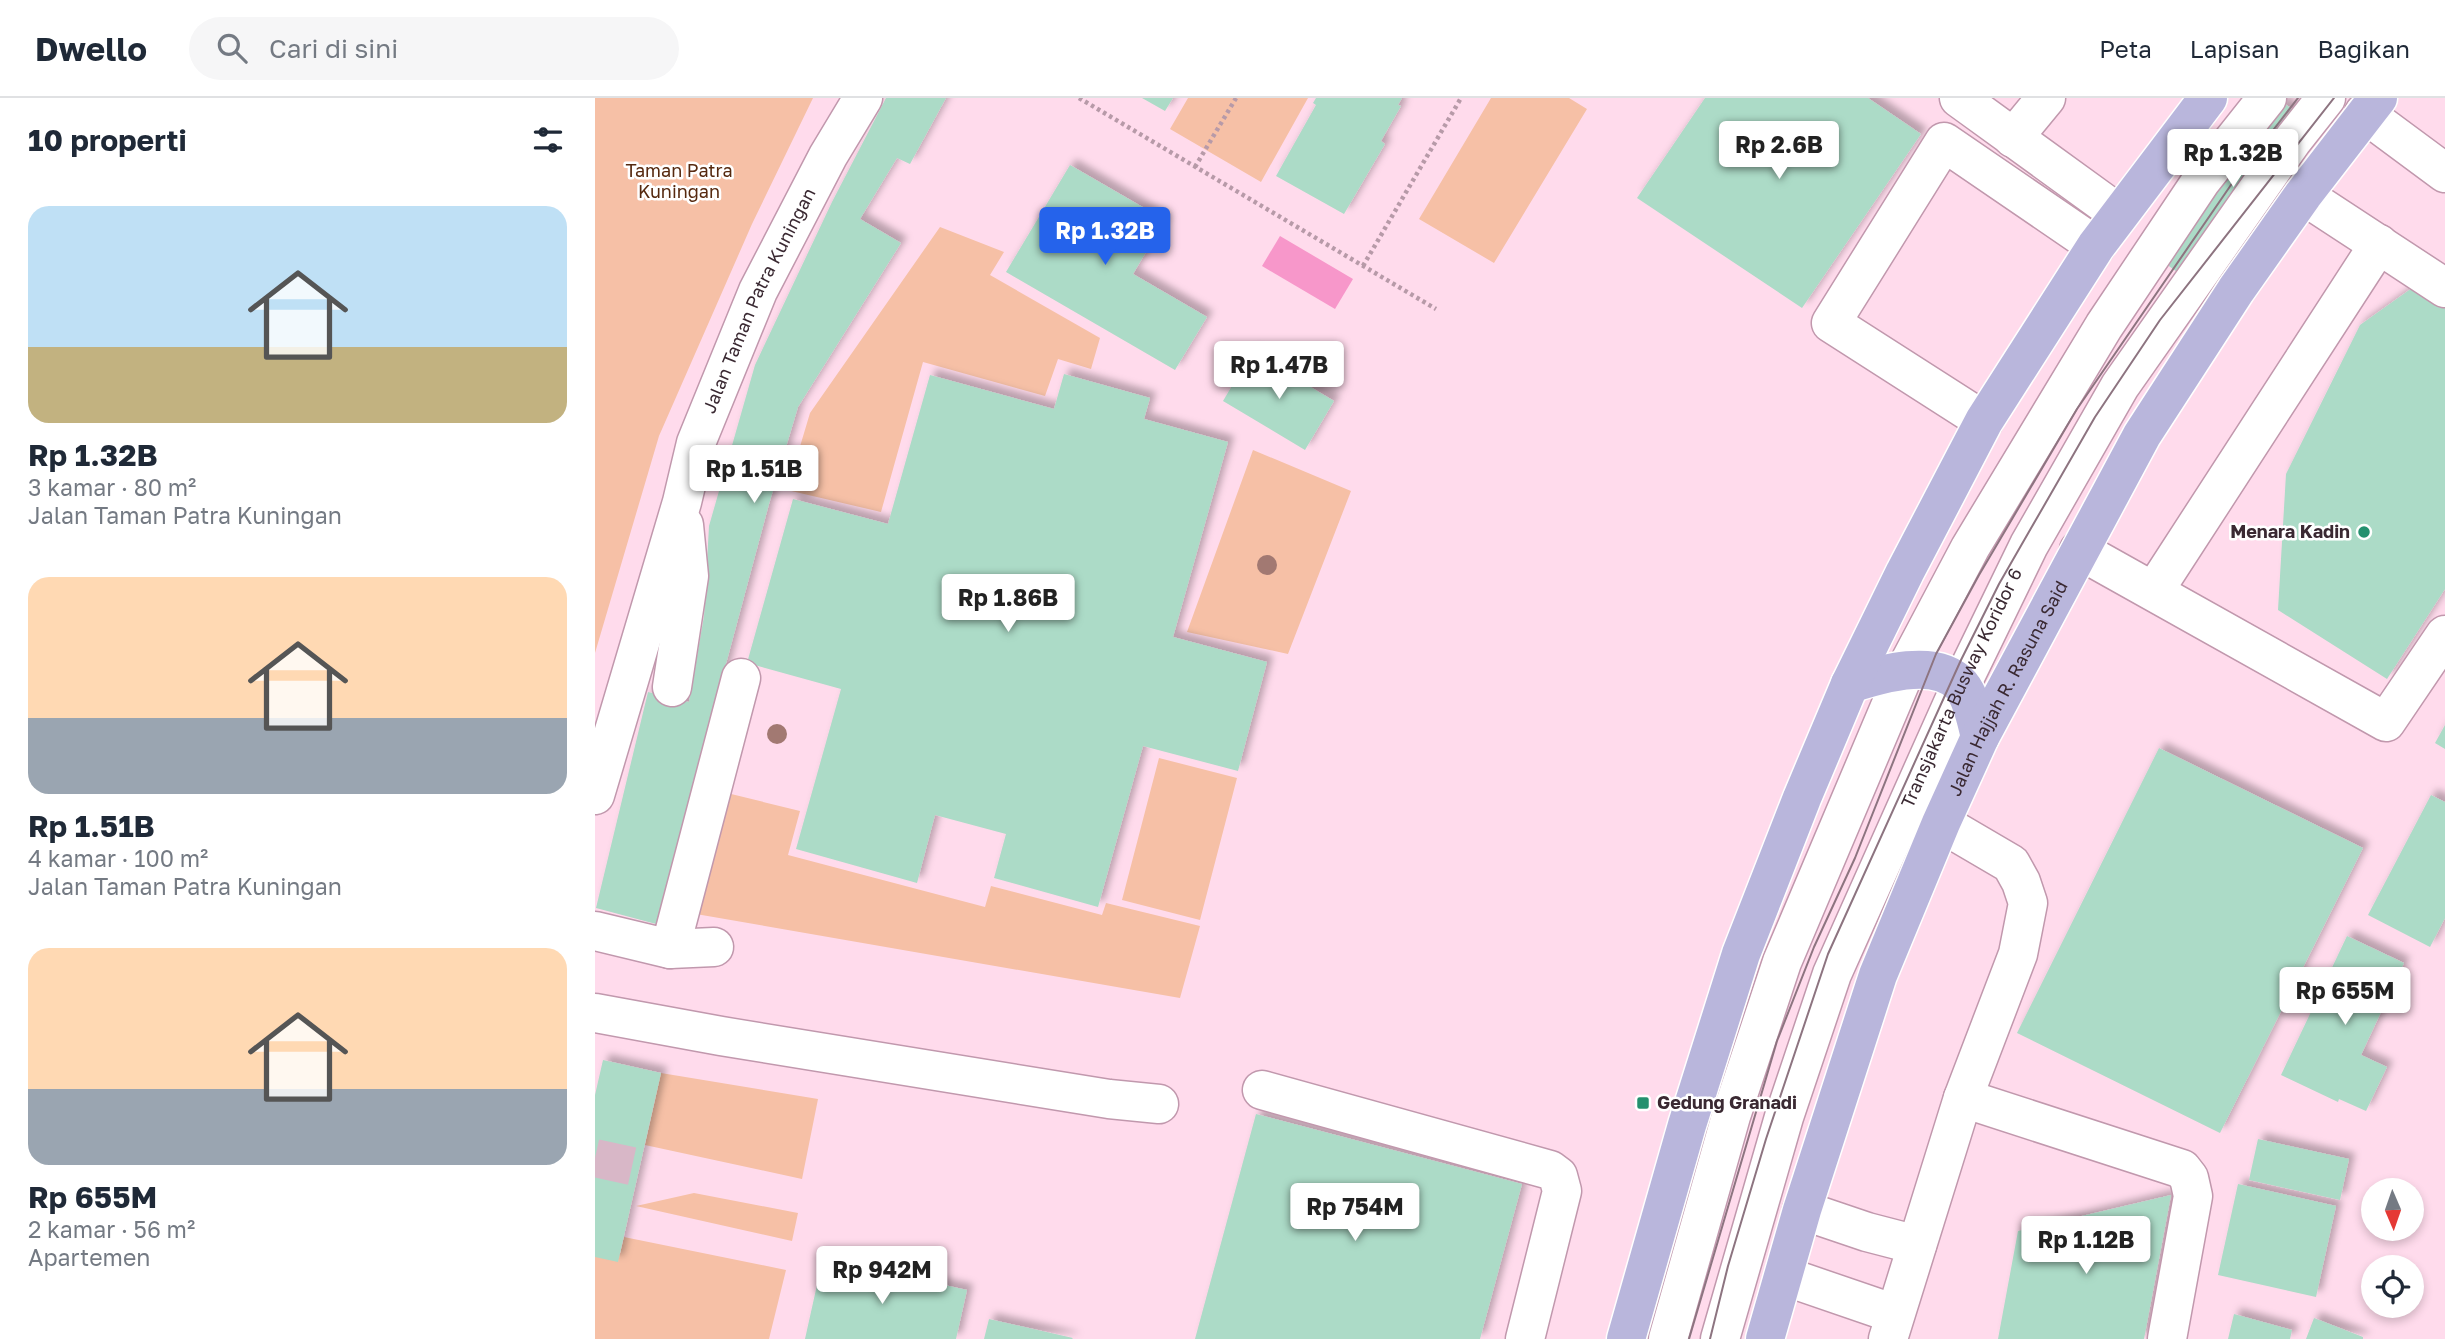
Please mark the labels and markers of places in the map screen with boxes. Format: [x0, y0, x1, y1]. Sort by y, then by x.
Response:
pin: Rp 2.6B [1714, 122, 1844, 181]
pin: Rp 1.32B [2161, 130, 2305, 189]
pin: Rp 1.32B [1033, 208, 1177, 267]
pin: Rp 1.47B [1207, 342, 1351, 401]
pin: Rp 1.51B [682, 446, 826, 505]
place label: Menara Kadin [2230, 520, 2350, 542]
marker: Menara Kadin [2356, 524, 2372, 540]
pin: Rp 1.86B [936, 574, 1080, 634]
pin: Rp 655M [2280, 968, 2410, 1027]
place label: Gedung Granadi [1657, 1091, 1797, 1113]
marker: Gedung Granadi [1635, 1095, 1651, 1111]
pin: Rp 754M [1290, 1184, 1420, 1243]
pin: Rp 1.12B [2014, 1216, 2158, 1276]
pin: Rp 942M [817, 1246, 947, 1306]

